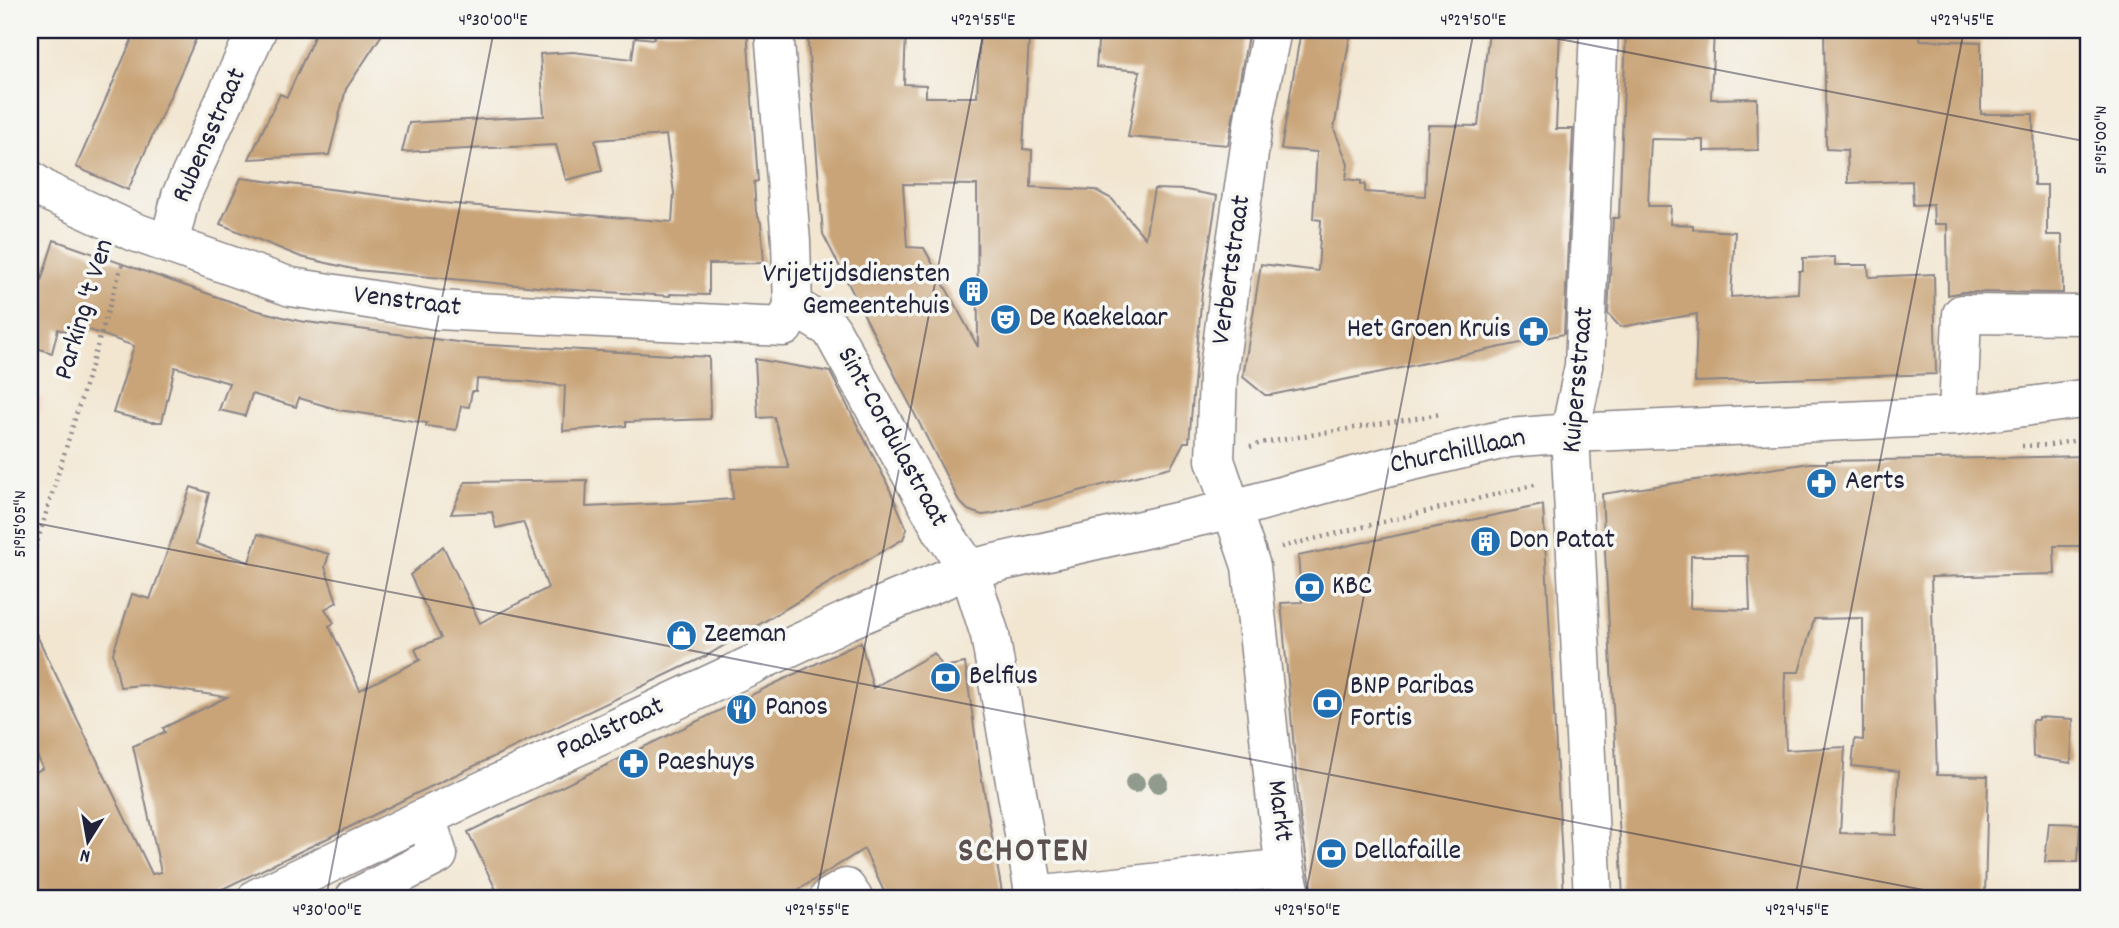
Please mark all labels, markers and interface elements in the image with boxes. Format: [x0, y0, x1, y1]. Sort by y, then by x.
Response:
text: 4°30'00"E [459, 9, 527, 34]
text: 4°29'55"E [951, 9, 1015, 34]
text: 4°29'50"E [1440, 9, 1506, 34]
text: 4°29'45"E [1930, 9, 1994, 34]
street label: Rubensstraat [163, 62, 259, 210]
text: 51°15'00"N [2090, 106, 2115, 174]
street label: Verbertstraat [1203, 193, 1263, 347]
street label: Parking 't Ven [46, 235, 126, 385]
place label: Vrijetijdsdiensten Gemeentehuis [763, 256, 950, 328]
building icon: Vrijetijdsdiensten Gemeentehuis [956, 275, 990, 309]
street label: Venstraat [351, 277, 463, 329]
place label: De Kaekelaar [1029, 300, 1168, 340]
theatre icon: De Kaekelaar [989, 303, 1023, 337]
street label: Kuipersstraat [1554, 305, 1606, 455]
place label: Het Groen Kruis [1347, 311, 1511, 351]
pharmacy icon: Het Groen Kruis [1517, 314, 1551, 348]
street label: Sint-Cordulastraat [825, 340, 957, 536]
street label: Churchilllaan [1387, 419, 1529, 487]
place label: Aerts [1845, 463, 1905, 503]
pharmacy icon: Aerts [1805, 466, 1839, 500]
text: 51°15'05"N [9, 490, 34, 558]
place label: Don Patat [1509, 522, 1615, 562]
building icon: Don Patat [1469, 525, 1503, 559]
place label: KBC [1332, 568, 1372, 608]
bank icon: KBC [1292, 571, 1326, 605]
place label: Zeeman [704, 616, 786, 656]
shop icon: Zeeman [664, 619, 698, 653]
place label: Belfius [969, 658, 1038, 698]
bank icon: Belfius [929, 661, 963, 695]
place label: BNP Paribas Fortis [1350, 668, 1475, 740]
bank icon: BNP Paribas Fortis [1310, 687, 1344, 721]
street label: Paalstraat [551, 688, 671, 772]
place label: Panos [765, 689, 828, 729]
restaurant icon: Panos [725, 692, 759, 726]
place label: Paeshuys [657, 744, 755, 784]
pharmacy icon: Paeshuys [617, 747, 651, 781]
street label: Markt [1254, 778, 1302, 844]
north arrow [52, 806, 122, 876]
district label: SCHOTEN [958, 828, 1090, 878]
place label: Dellafaille [1354, 833, 1461, 873]
bank icon: Dellafaille [1314, 836, 1348, 870]
text: N [78, 840, 93, 868]
text: 4°30'00"E [293, 899, 361, 924]
text: 4°29'55"E [785, 899, 849, 924]
text: 4°29'50"E [1274, 899, 1340, 924]
text: 4°29'45"E [1765, 899, 1829, 924]

